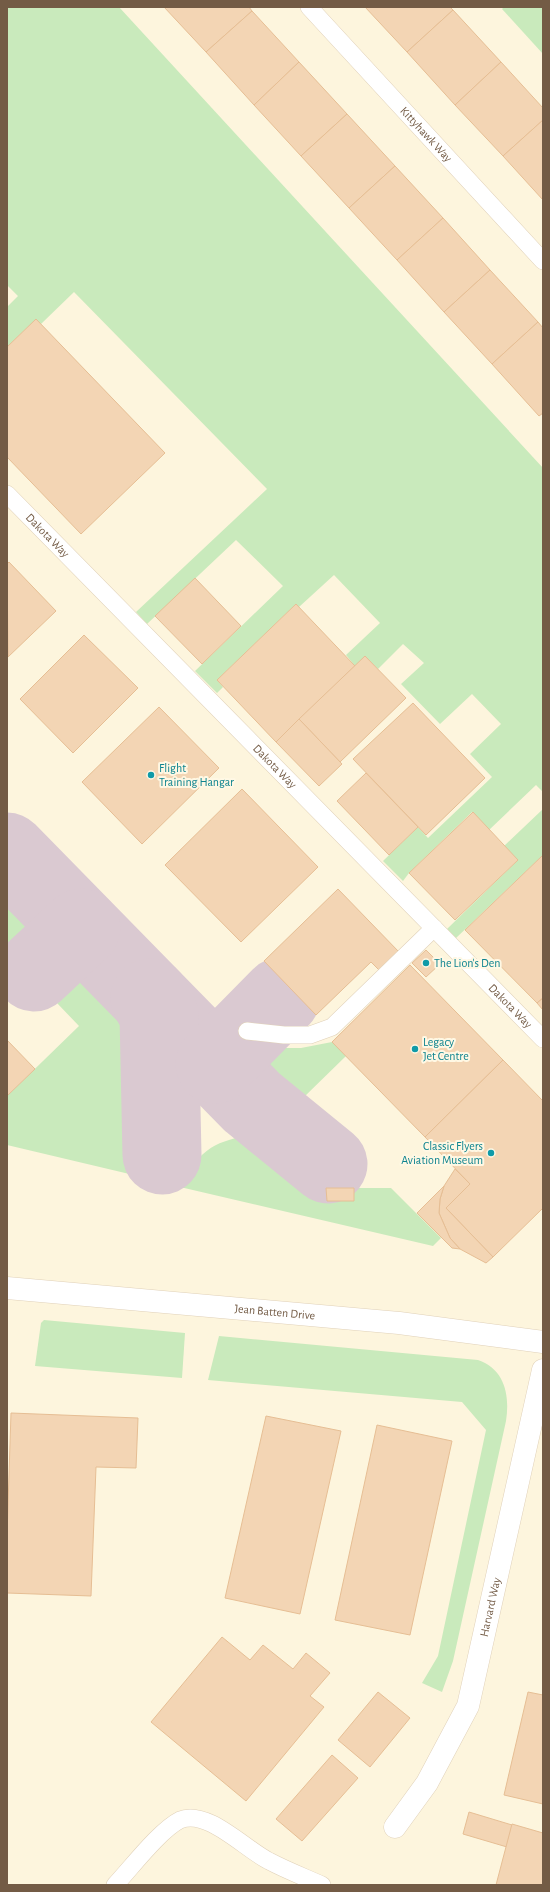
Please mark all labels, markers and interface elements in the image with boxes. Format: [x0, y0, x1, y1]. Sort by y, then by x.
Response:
street label: Kittyhawk Way [398, 104, 454, 165]
street label: Dakota Way [24, 511, 72, 560]
street label: Dakota Way [251, 742, 299, 791]
place label: Flight Training Hangar [159, 762, 234, 788]
marker: Flight Training Hangar [146, 770, 156, 780]
place label: The Lion's Den [434, 957, 501, 969]
marker: The Lion's Den [421, 958, 431, 968]
street label: Dakota Way [486, 982, 535, 1031]
place label: Legacy Jet Centre [423, 1036, 469, 1062]
marker: Legacy Jet Centre [410, 1044, 420, 1054]
place label: Classic Flyers Aviation Museum [401, 1140, 483, 1166]
marker: Classic Flyers Aviation Museum [486, 1148, 496, 1158]
street label: Jean Batten Drive [234, 1302, 316, 1321]
street label: Harvard Way [478, 1576, 503, 1638]

